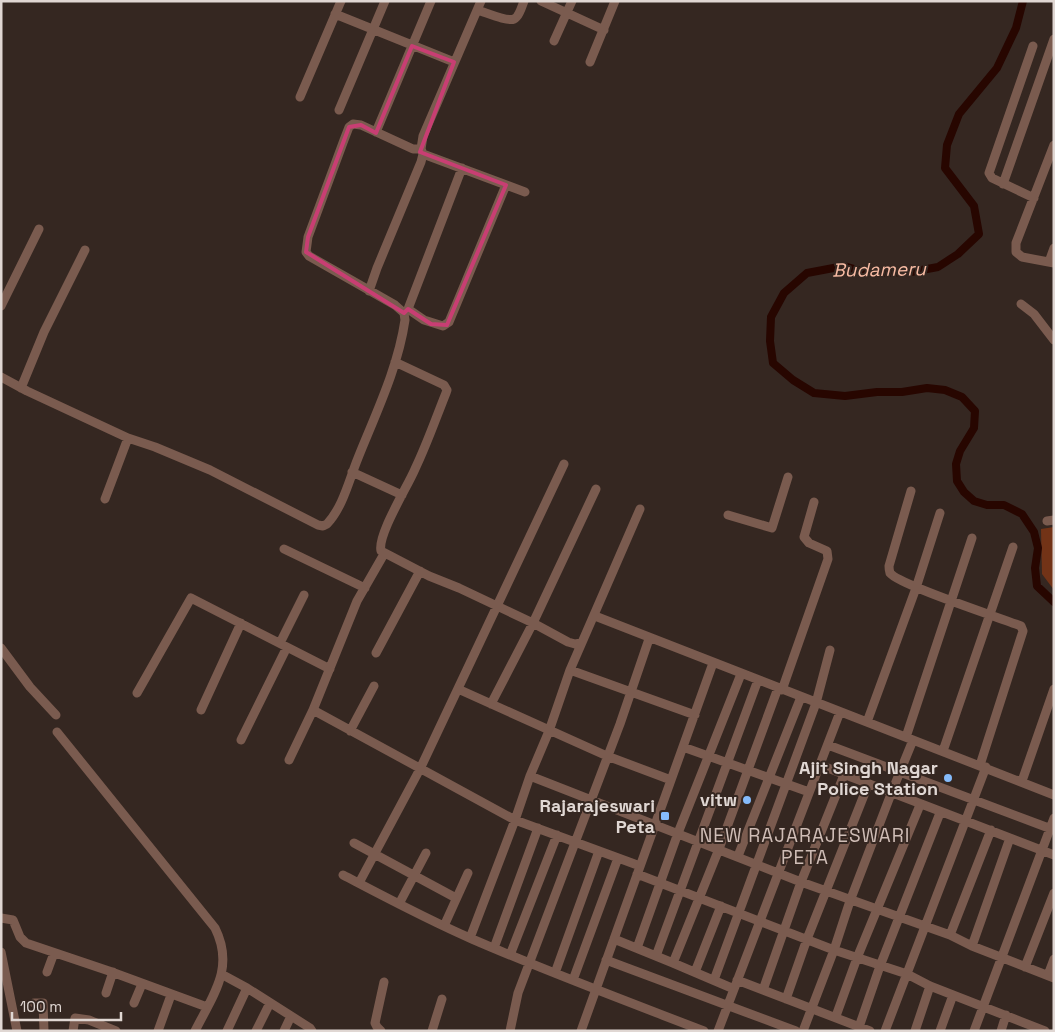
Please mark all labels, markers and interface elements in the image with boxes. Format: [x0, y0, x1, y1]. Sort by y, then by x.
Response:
water label: Budameru [832, 256, 927, 283]
place label: Ajit Singh Nagar Police Station [799, 756, 938, 800]
marker: Ajit Singh Nagar Police Station [942, 772, 954, 784]
place label: vitw [700, 788, 737, 811]
place label: Rajarajeswari Peta [540, 794, 656, 838]
marker: vitw [741, 794, 753, 806]
marker: Rajarajeswari Peta [659, 810, 671, 822]
district label: NEW RAJARAJESWARI PETA [700, 823, 910, 870]
scale bar [12, 990, 121, 1022]
text: 100 m [20, 997, 62, 1016]

